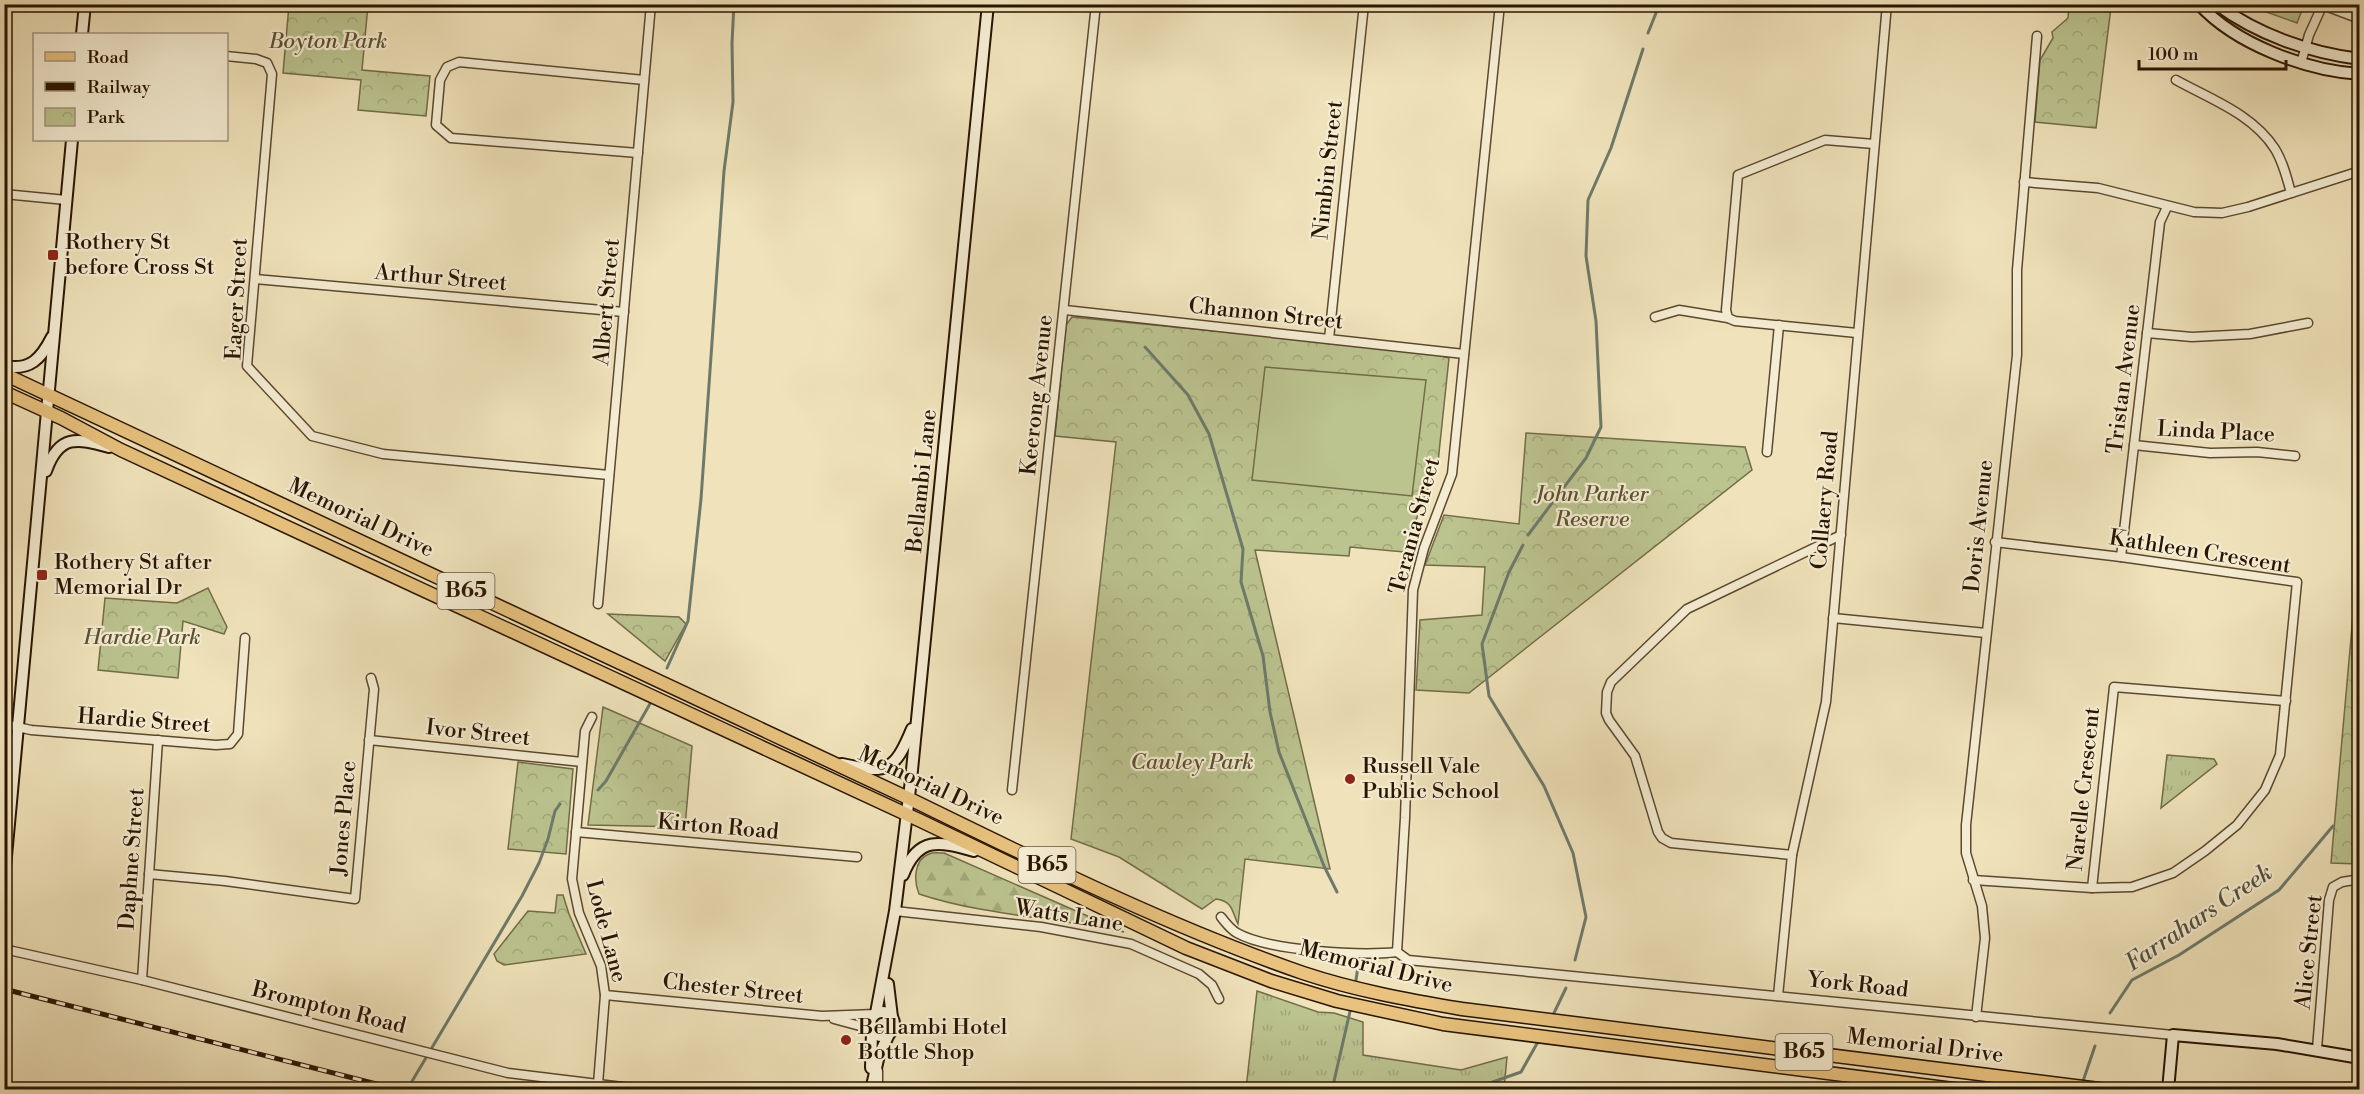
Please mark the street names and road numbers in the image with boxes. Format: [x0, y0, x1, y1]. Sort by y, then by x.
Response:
street label: Nimbin Street [1307, 99, 1349, 241]
street label: Eager Street [220, 237, 254, 361]
street label: Albert Street [588, 237, 626, 368]
street label: Arthur Street [373, 259, 508, 297]
street label: Channon Street [1187, 292, 1345, 336]
street label: Tristan Avenue [2101, 302, 2147, 456]
street label: Keerong Avenue [1015, 313, 1059, 477]
street label: Bellambi Lane [901, 408, 943, 555]
street label: Linda Place [2156, 415, 2276, 449]
street label: Collaery Road [1805, 429, 1845, 571]
street label: Terania Street [1384, 454, 1446, 598]
street label: Doris Avenue [1959, 458, 1999, 594]
street label: Memorial Drive [284, 472, 438, 564]
street label: Kathleen Crescent [2107, 524, 2293, 580]
road number: B65 [438, 573, 494, 609]
street label: Hardie Street [77, 703, 212, 739]
street label: Narelle Crescent [2062, 706, 2106, 872]
street label: Ivor Street [424, 714, 532, 752]
street label: Memorial Drive [854, 740, 1008, 832]
street label: Jones Place [325, 759, 362, 878]
street label: Daphne Street [114, 787, 150, 931]
street label: Kirton Road [656, 808, 780, 846]
road number: B65 [1018, 847, 1076, 883]
street label: Lode Lane [579, 877, 633, 985]
street label: Alice Street [2289, 893, 2328, 1012]
street label: Watts Lane [1012, 894, 1125, 938]
street label: Memorial Drive [1296, 935, 1456, 999]
street label: York Road [1805, 966, 1910, 1004]
street label: Chester Street [661, 968, 805, 1010]
street label: Brompton Road [248, 976, 409, 1040]
street label: Memorial Drive [1845, 1023, 2005, 1069]
road number: B65 [1776, 1034, 1832, 1070]

